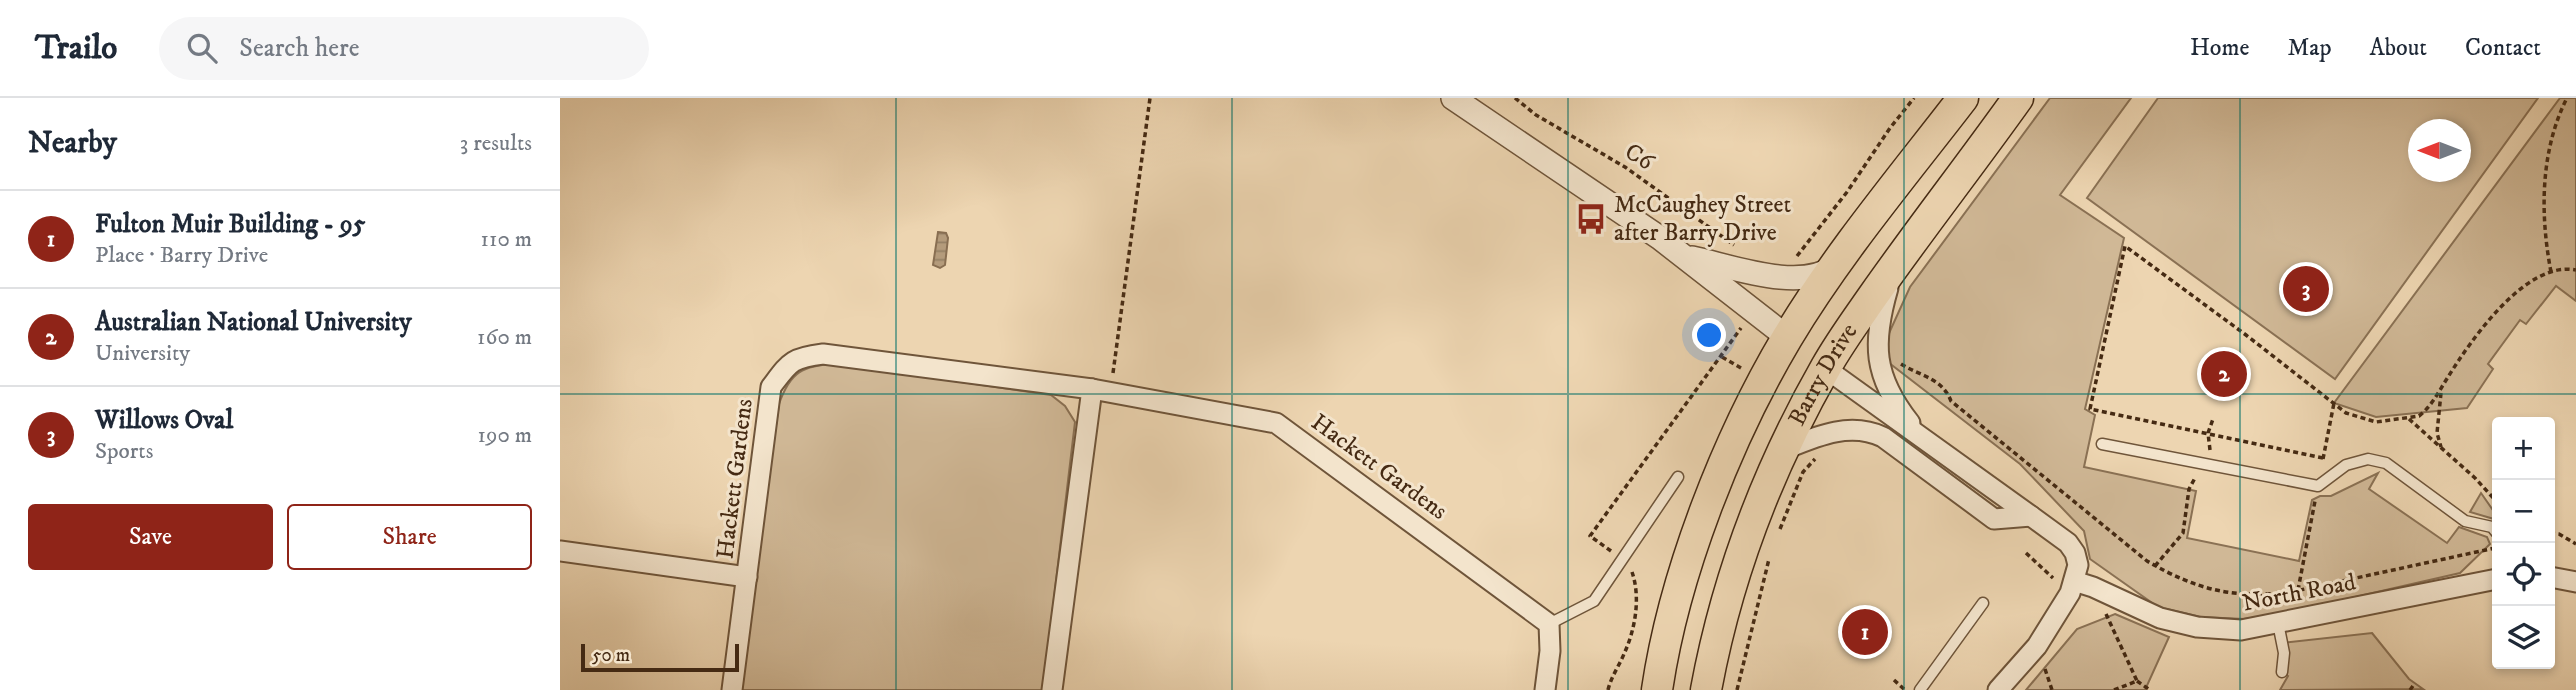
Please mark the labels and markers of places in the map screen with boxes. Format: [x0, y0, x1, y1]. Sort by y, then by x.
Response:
place label: McCaughey Street after Barry Drive [1614, 190, 1791, 248]
bus stop icon: McCaughey Street after Barry Drive [1574, 202, 1608, 236]
pin: 3 [2283, 263, 2329, 315]
pin: 2 [2201, 348, 2247, 400]
pin: 1 [1842, 606, 1888, 658]

